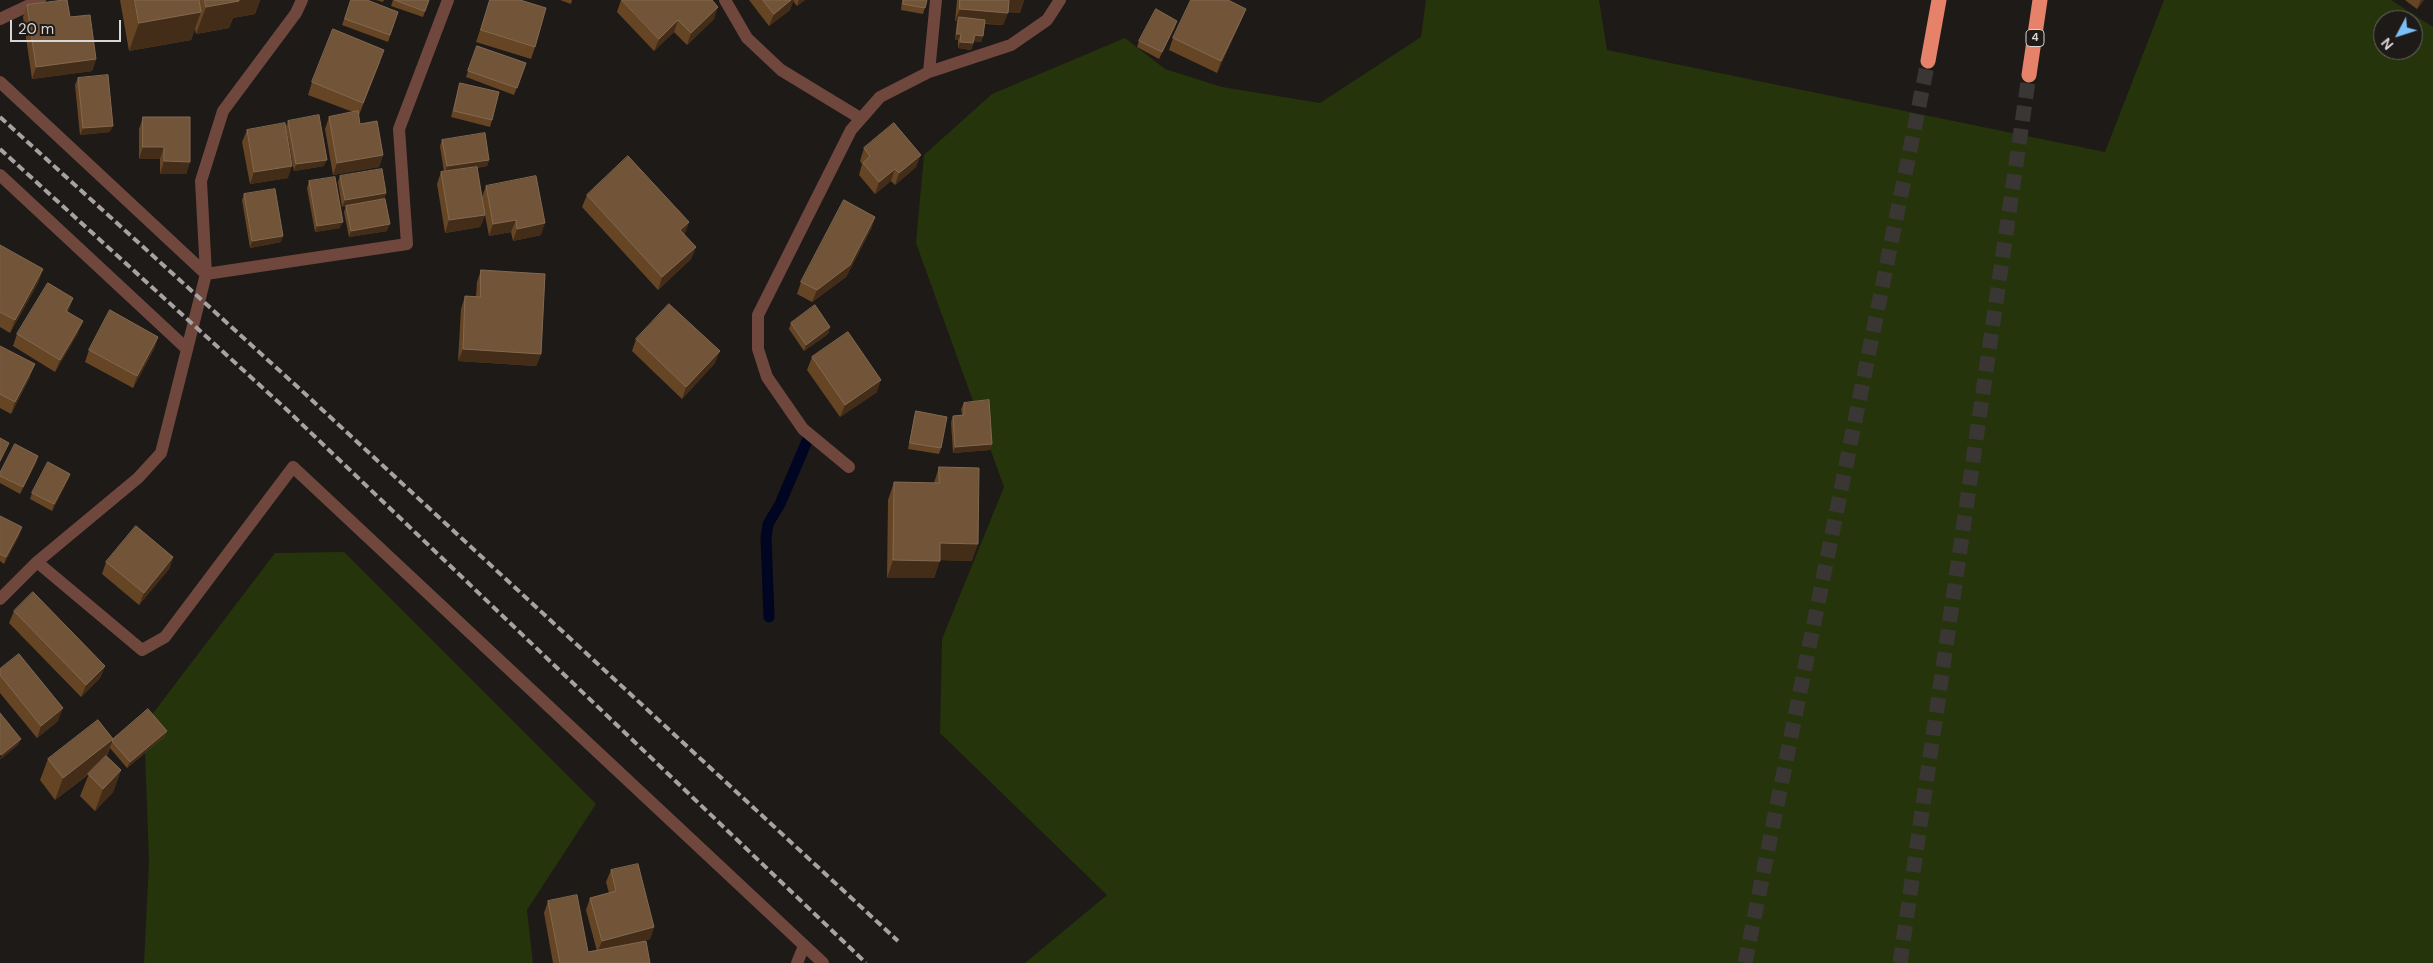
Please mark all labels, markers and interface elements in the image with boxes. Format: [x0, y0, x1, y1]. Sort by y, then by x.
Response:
scale bar [12, 10, 124, 42]
north arrow [2373, 10, 2423, 60]
text: 20 m [18, 19, 54, 39]
road number: 4 [2026, 29, 2044, 46]
text: N [2377, 34, 2397, 54]

